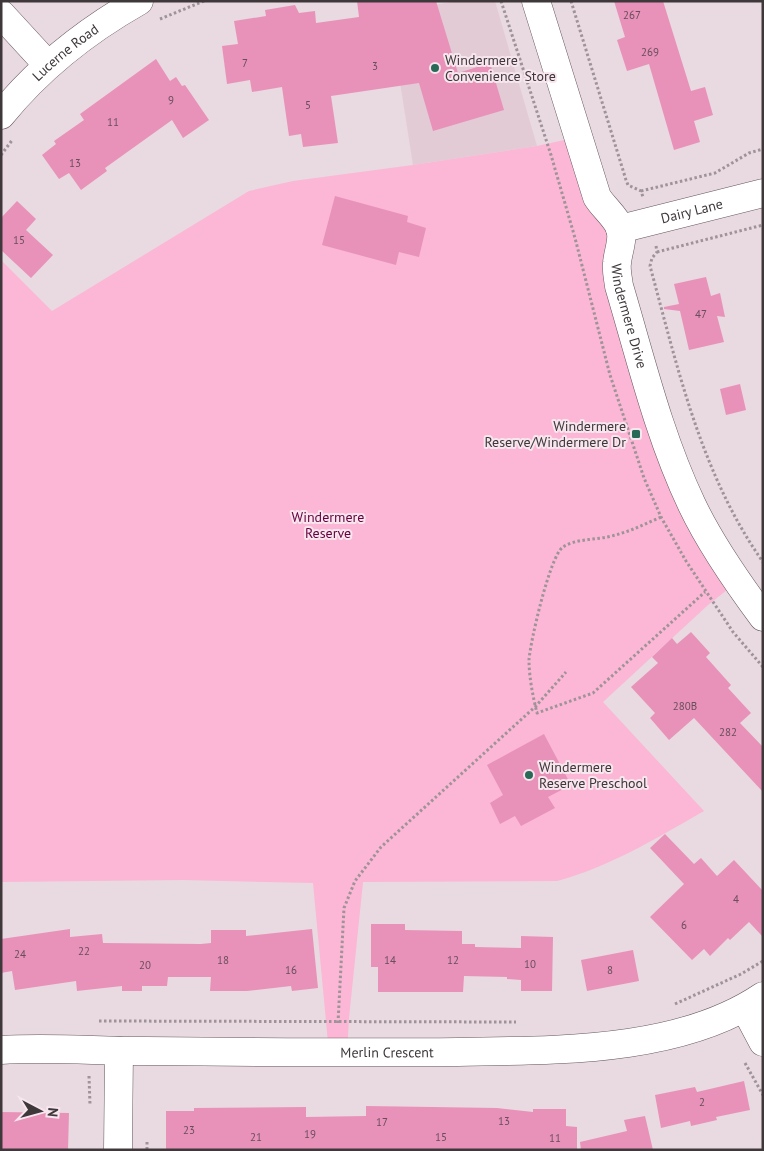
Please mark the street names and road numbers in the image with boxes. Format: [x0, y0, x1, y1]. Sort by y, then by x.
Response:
street label: Lucerne Road [28, 20, 102, 85]
street label: Dairy Lane [659, 194, 725, 227]
street label: Windermere Drive [607, 263, 651, 371]
street label: Merlin Crescent [340, 1043, 434, 1061]

